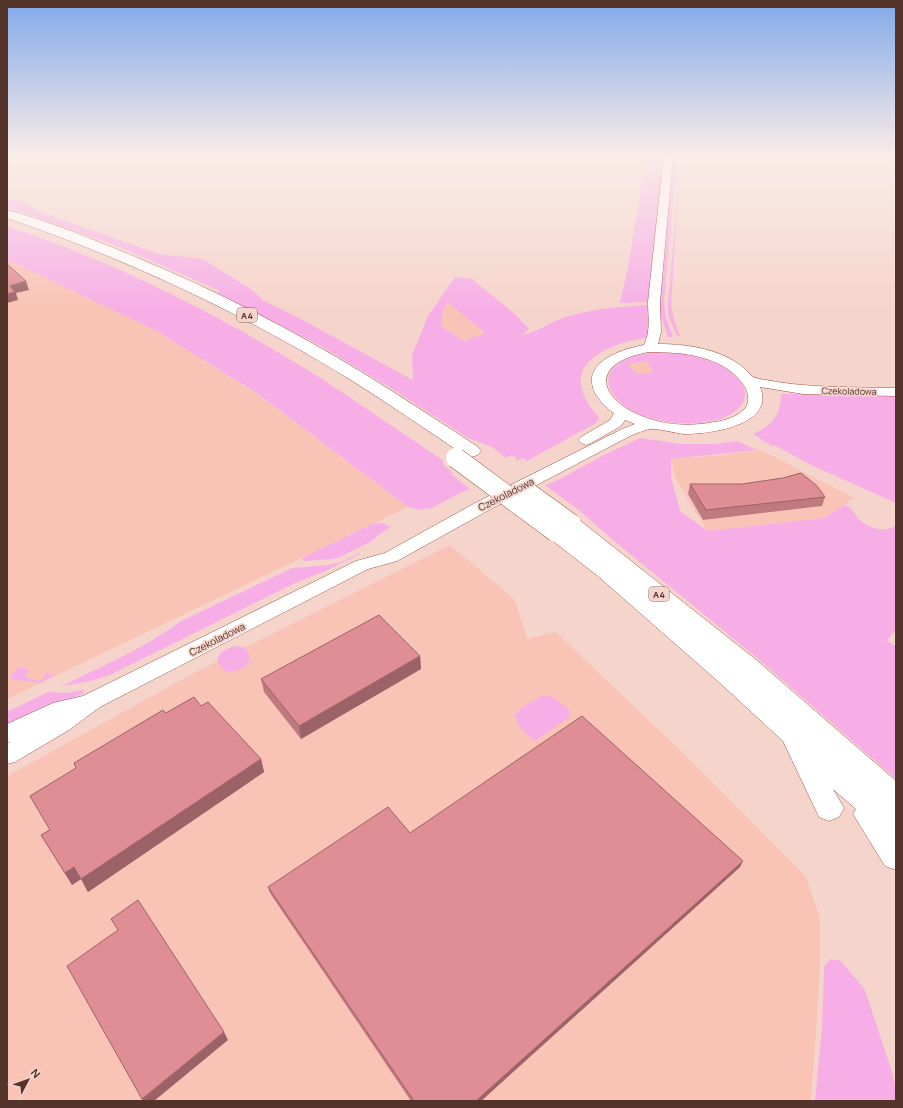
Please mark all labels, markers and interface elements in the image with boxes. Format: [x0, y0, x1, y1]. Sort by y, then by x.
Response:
road number: A4 [237, 308, 257, 322]
street label: Czekoladowa [821, 384, 877, 398]
street label: Czekoladowa [476, 474, 536, 514]
road number: A4 [649, 587, 669, 601]
street label: Czekoladowa [187, 619, 247, 659]
north arrow [8, 1060, 48, 1100]
text: N [28, 1065, 44, 1081]

